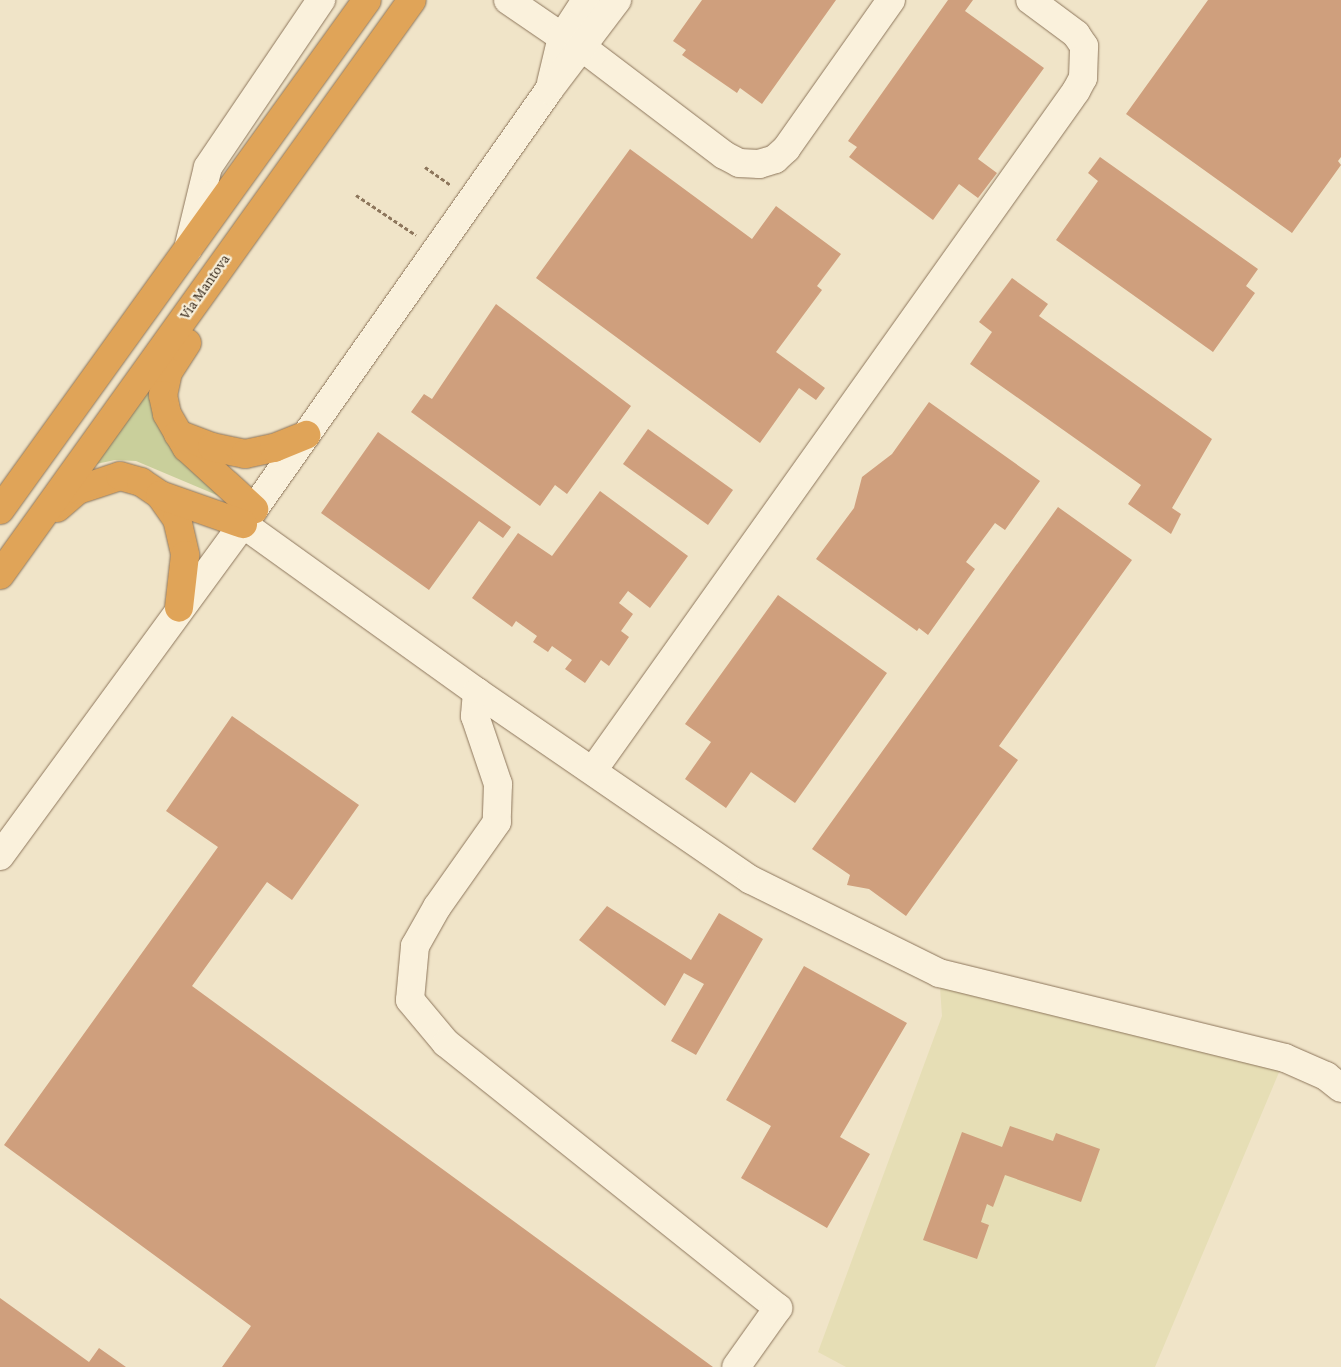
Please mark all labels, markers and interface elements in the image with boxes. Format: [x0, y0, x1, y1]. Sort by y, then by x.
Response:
street label: Via Mantova [176, 251, 234, 323]

